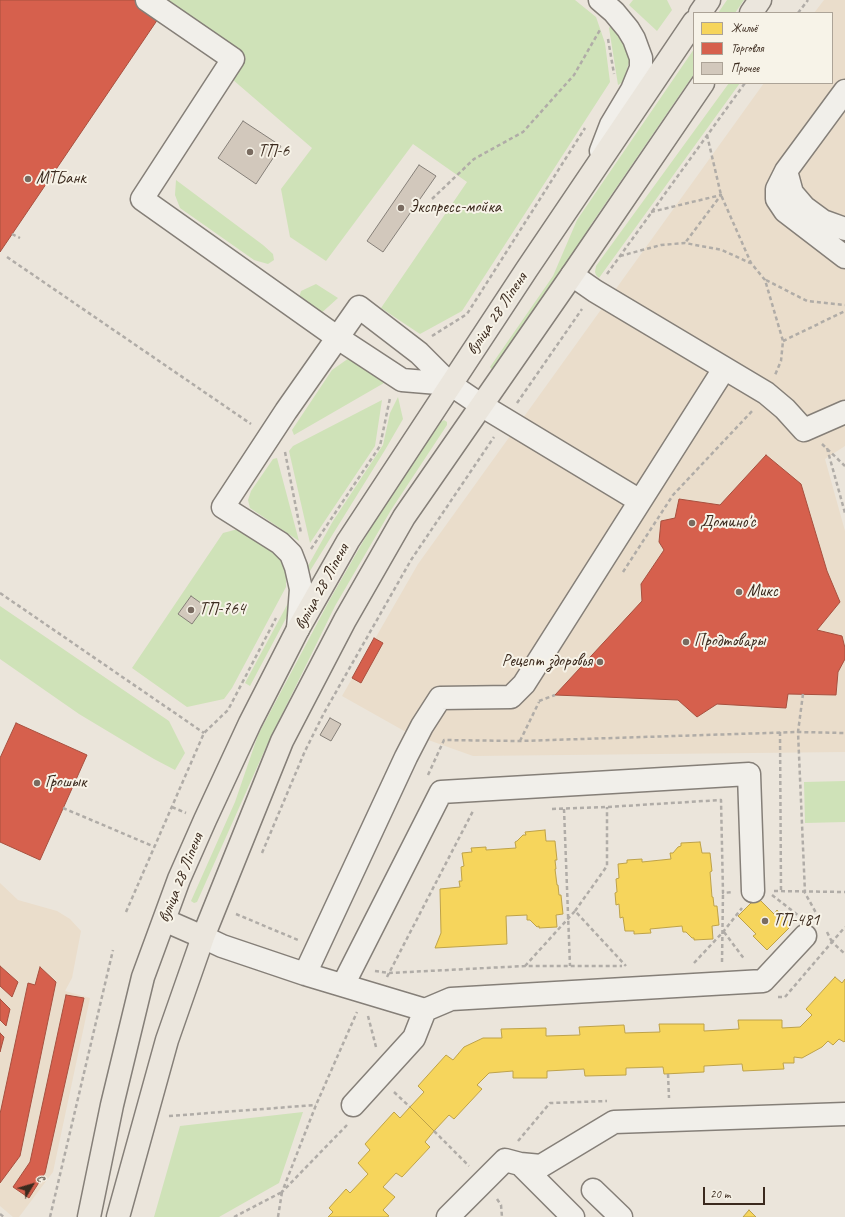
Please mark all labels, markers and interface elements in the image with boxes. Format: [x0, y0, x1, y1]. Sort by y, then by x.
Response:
legend [693, 12, 833, 84]
text: Жильё [731, 20, 757, 36]
text: Торговля [731, 40, 764, 56]
text: Прочее [731, 60, 759, 76]
place label: ТП-6 [258, 142, 289, 162]
marker: ТП-6 [245, 147, 255, 157]
place label: МТБанк [36, 169, 86, 189]
marker: МТБанк [23, 174, 33, 184]
place label: Экспресс-мойка [409, 198, 501, 218]
marker: Экспресс-мойка [396, 203, 406, 213]
street label: вуліца 28 Ліпеня [462, 269, 532, 359]
place label: Домино'c [700, 513, 756, 533]
marker: Домино'c [687, 518, 697, 528]
street label: вуліца 28 Ліпеня [290, 541, 354, 633]
place label: Микс [747, 582, 778, 602]
marker: Микс [734, 587, 744, 597]
place label: ТП-764 [199, 600, 245, 620]
marker: ТП-764 [186, 605, 196, 615]
place label: Продтовары [694, 632, 765, 652]
marker: Продтовары [681, 637, 691, 647]
place label: Рецепт здоровья [502, 652, 592, 672]
marker: Рецепт здоровья [595, 657, 605, 667]
place label: Грошык [45, 773, 86, 793]
marker: Грошык [32, 778, 42, 788]
street label: вуліца 28 Ліпеня [154, 830, 208, 926]
place label: ТП-481 [773, 911, 819, 931]
marker: ТП-481 [760, 916, 770, 926]
north arrow [12, 1165, 52, 1205]
text: С [34, 1171, 49, 1184]
scale bar [705, 1179, 767, 1205]
text: 20 m [710, 1186, 730, 1202]

